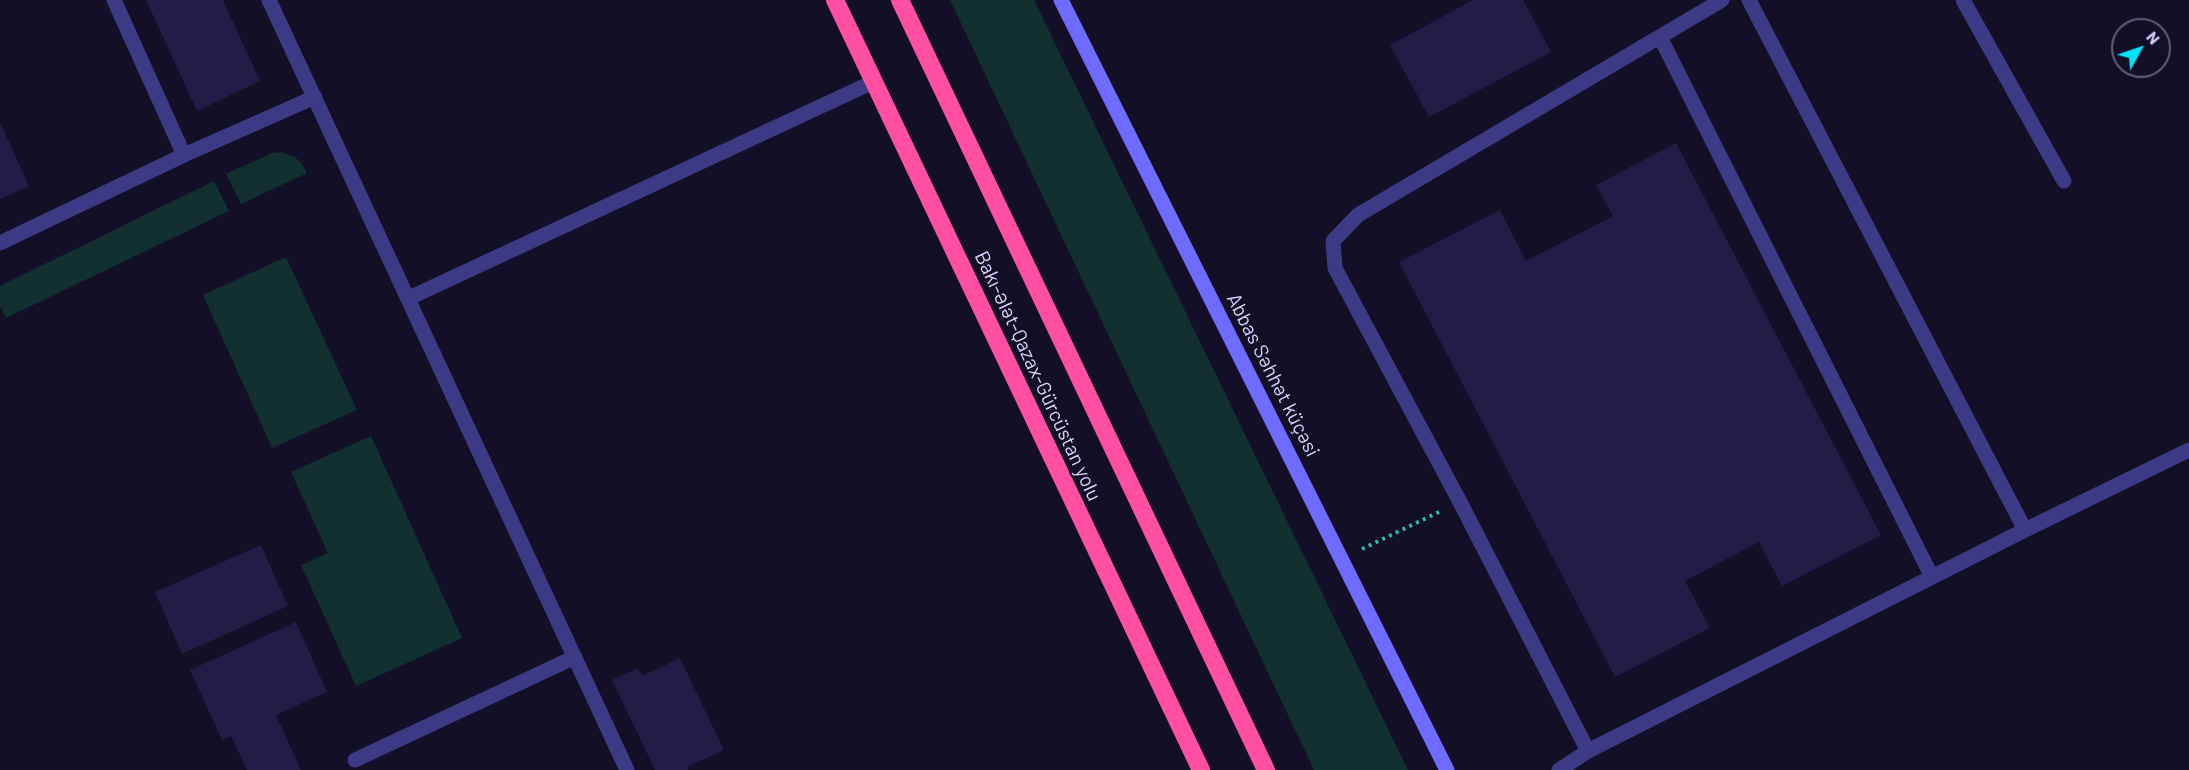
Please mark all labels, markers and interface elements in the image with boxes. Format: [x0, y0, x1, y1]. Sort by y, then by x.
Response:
north arrow [2111, 18, 2171, 78]
text: N [2143, 27, 2164, 48]
street label: Bakı-Ələt-Qazax-Gürcüstan yolu [969, 247, 1107, 505]
street label: Abbas Səhhət küçəsi [1221, 289, 1325, 461]

